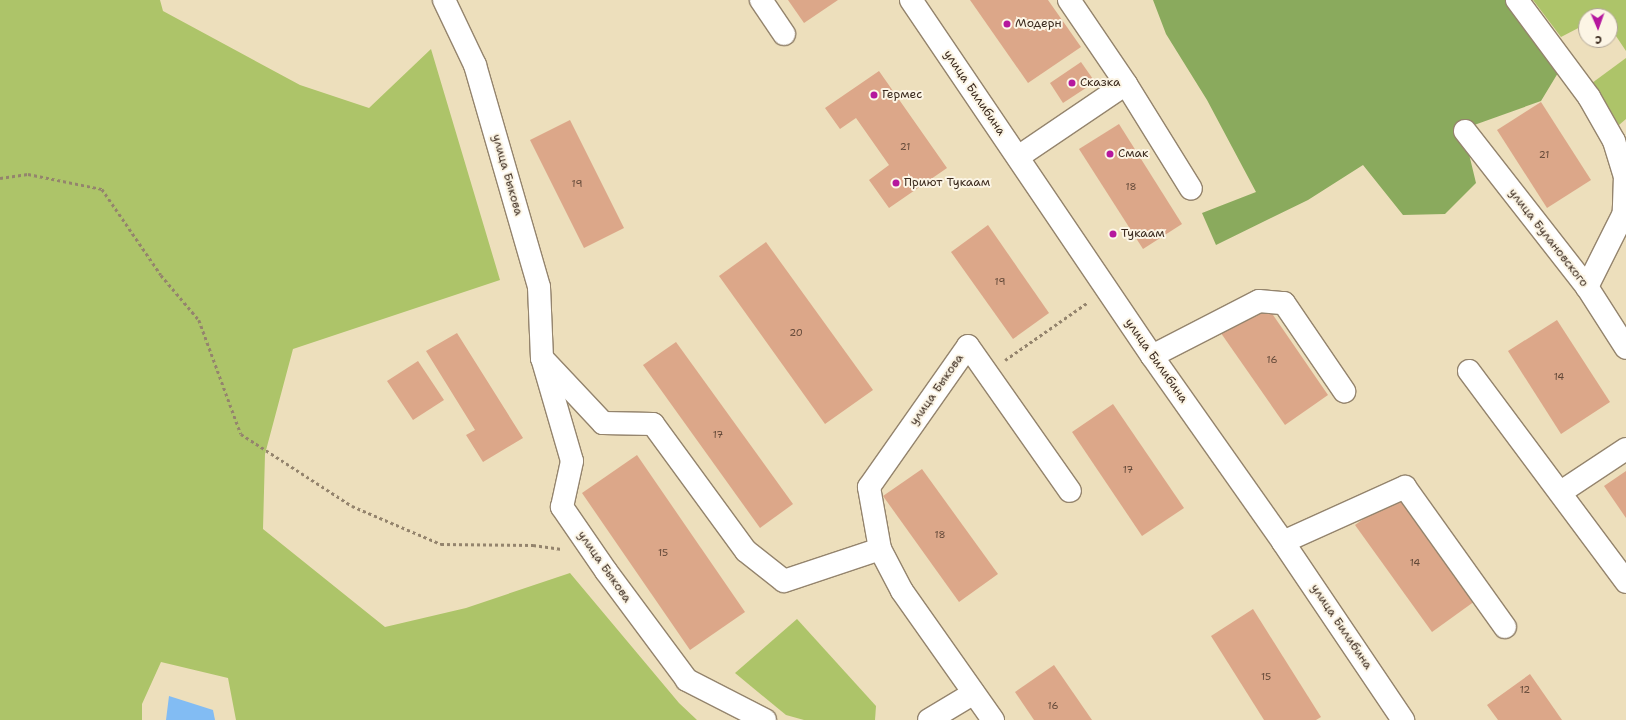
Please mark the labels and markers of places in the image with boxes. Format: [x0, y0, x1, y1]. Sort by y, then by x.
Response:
place label: Модерн [1015, 17, 1061, 31]
marker: Модерн [1002, 19, 1012, 29]
place label: Сказка [1080, 76, 1120, 90]
marker: Сказка [1067, 78, 1077, 88]
place label: Гермес [882, 88, 922, 102]
marker: Гермес [869, 90, 879, 100]
place label: Смак [1118, 147, 1148, 161]
marker: Смак [1105, 149, 1115, 159]
place label: Приют Тукаам [904, 176, 990, 190]
marker: Приют Тукаам [891, 178, 901, 188]
place label: Тукаам [1121, 227, 1165, 241]
marker: Тукаам [1108, 229, 1118, 239]

